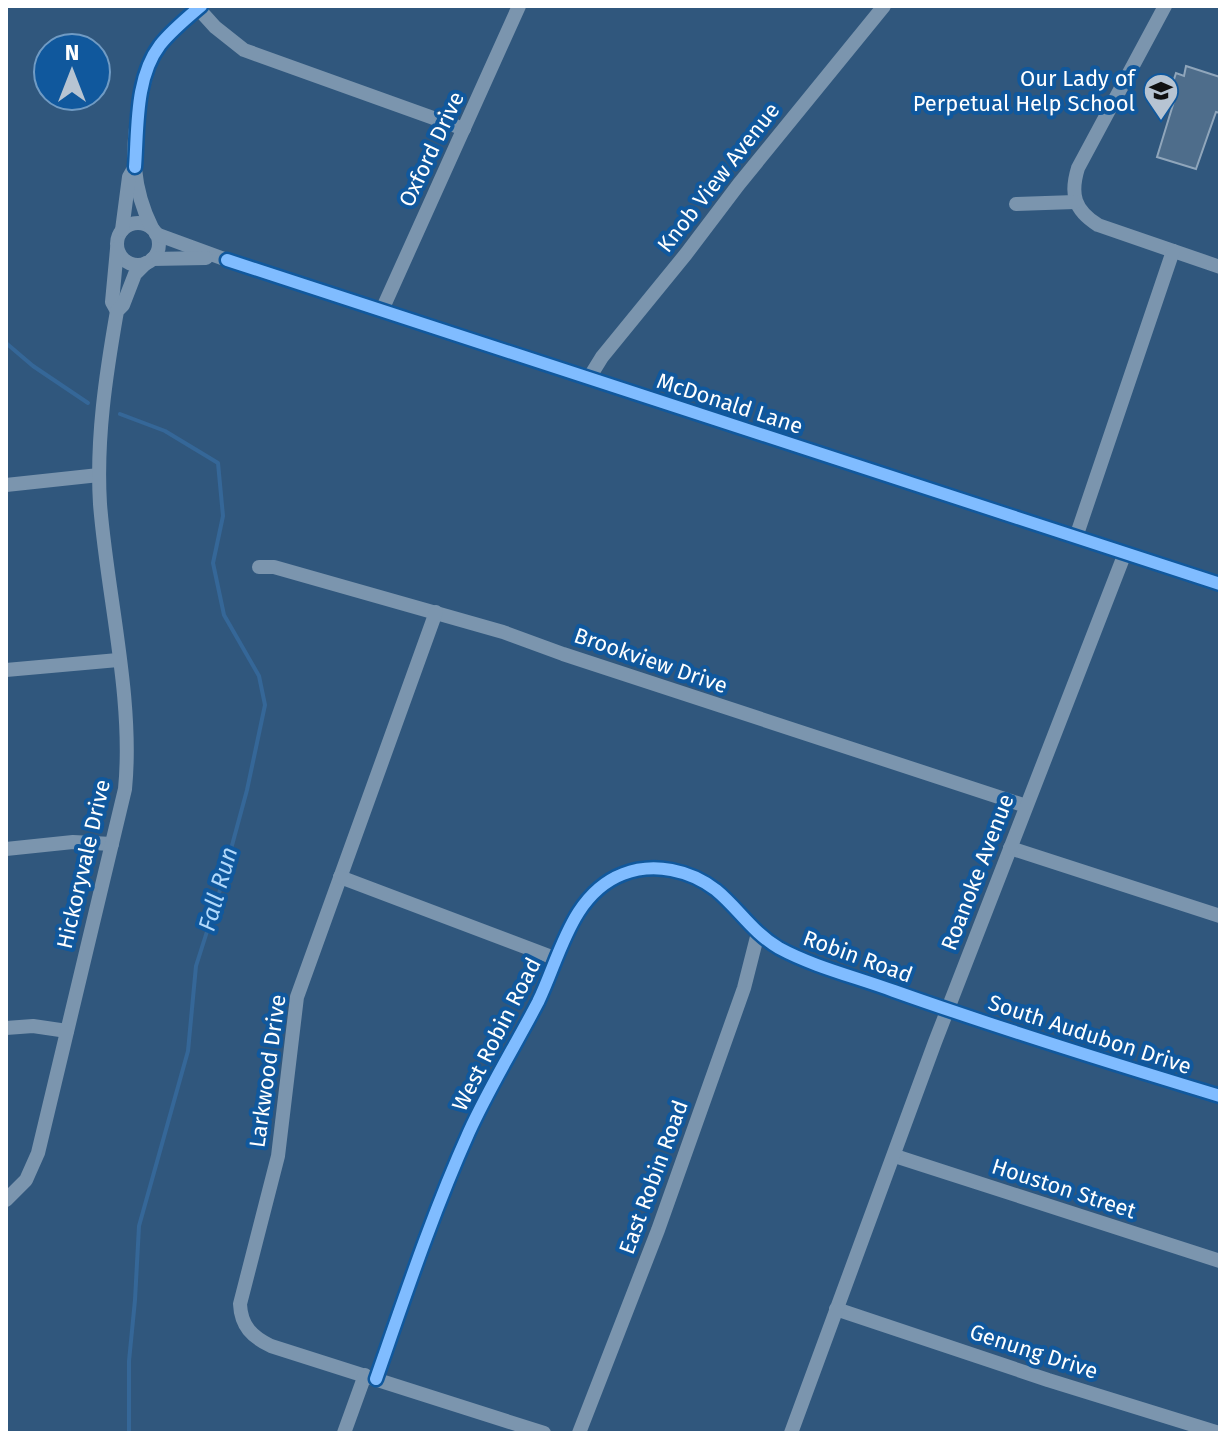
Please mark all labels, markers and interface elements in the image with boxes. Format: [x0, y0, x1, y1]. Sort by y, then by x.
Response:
north arrow [32, 32, 112, 112]
text: N [65, 39, 79, 66]
place label: Our Lady of Perpetual Help School [913, 65, 1137, 117]
school or university icon: Our Lady of Perpetual Help School [1142, 72, 1180, 122]
street label: Oxford Drive [393, 87, 470, 211]
street label: Knob View Avenue [652, 97, 785, 258]
street label: McDonald Lane [653, 367, 806, 440]
street label: Brookview Drive [571, 622, 731, 699]
street label: Hickoryvale Drive [51, 777, 116, 951]
street label: Roanoke Avenue [935, 790, 1020, 954]
water label: Fall Run [193, 844, 243, 934]
street label: Robin Road [799, 924, 916, 989]
street label: West Robin Road [446, 953, 547, 1115]
street label: South Audubon Drive [985, 989, 1195, 1080]
street label: Larkwood Drive [243, 993, 292, 1149]
street label: East Robin Road [613, 1097, 694, 1258]
street label: Houston Street [988, 1152, 1139, 1224]
street label: Genung Drive [966, 1318, 1101, 1385]

